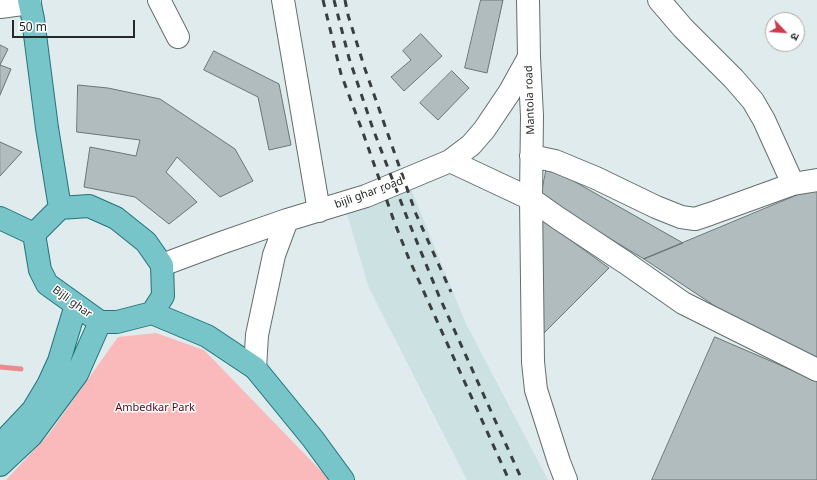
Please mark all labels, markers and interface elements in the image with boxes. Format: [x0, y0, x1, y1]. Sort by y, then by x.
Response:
scale bar [14, 12, 137, 38]
north arrow [765, 12, 805, 52]
text: 50 m [19, 18, 47, 35]
text: उ [787, 31, 804, 43]
street label: Mantola road [522, 65, 538, 135]
street label: bijli ghar road [333, 174, 405, 212]
street label: Bijli ghar [50, 283, 94, 321]
park label: Ambedkar Park [115, 401, 195, 415]

